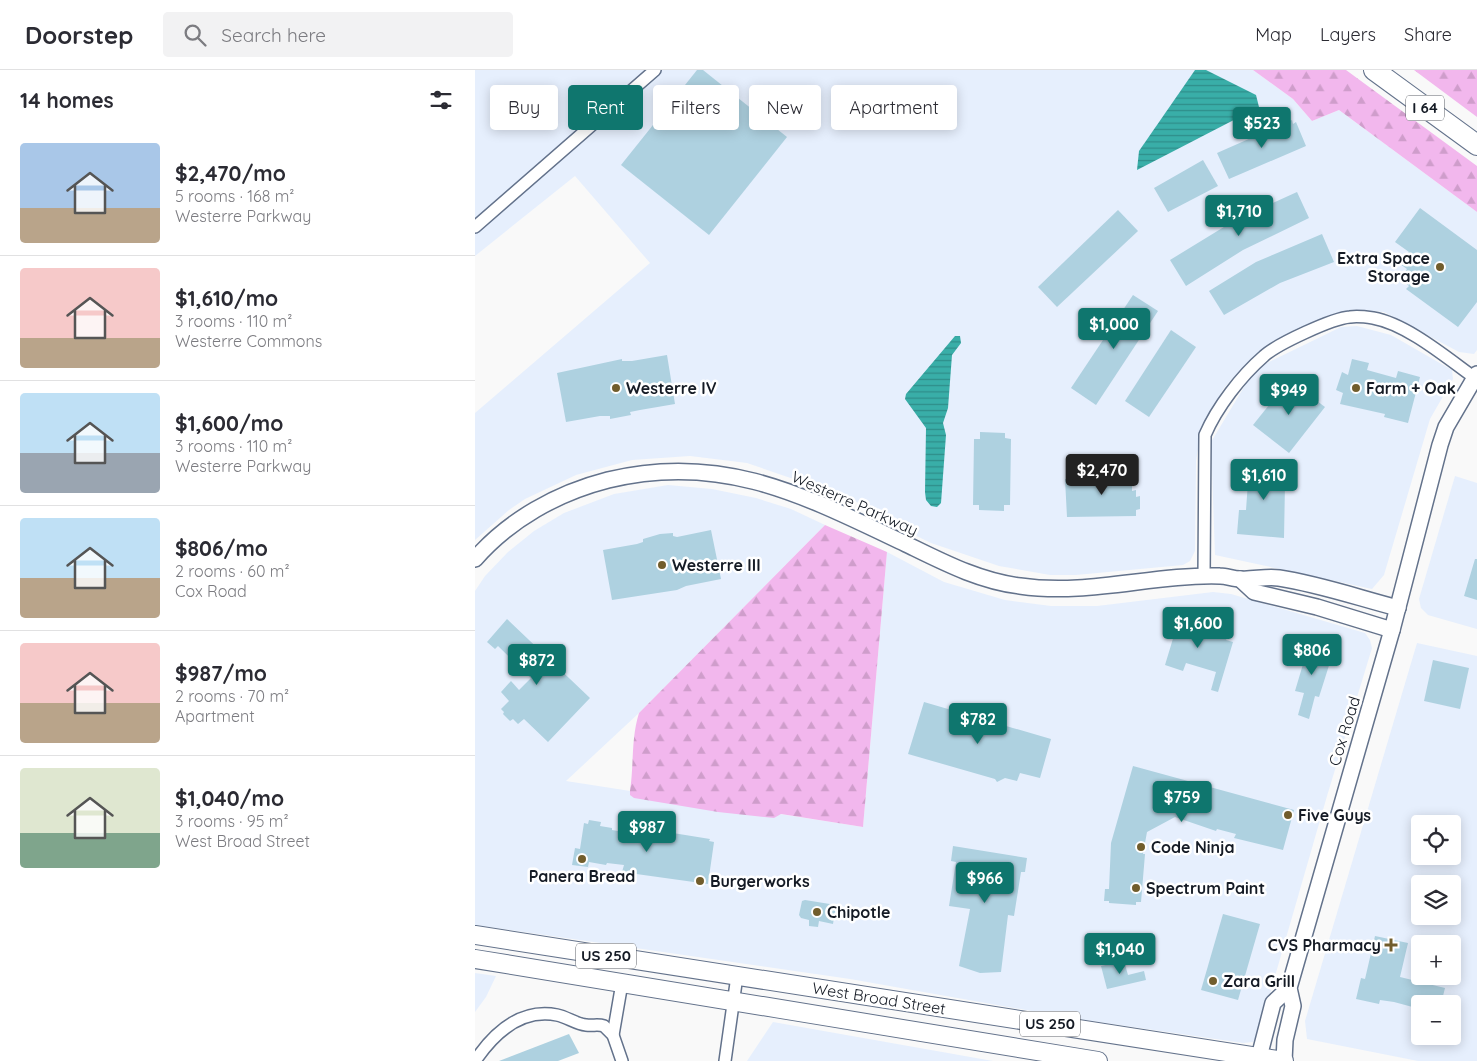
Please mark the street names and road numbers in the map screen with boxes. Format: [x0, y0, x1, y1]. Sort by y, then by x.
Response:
road number: I 64 [1406, 96, 1444, 120]
street label: Westerre Parkway [789, 466, 921, 540]
street label: Cox Road [1324, 694, 1364, 768]
road number: US 250 [576, 944, 636, 968]
street label: West Broad Street [811, 978, 947, 1018]
road number: US 250 [1020, 1012, 1080, 1036]

